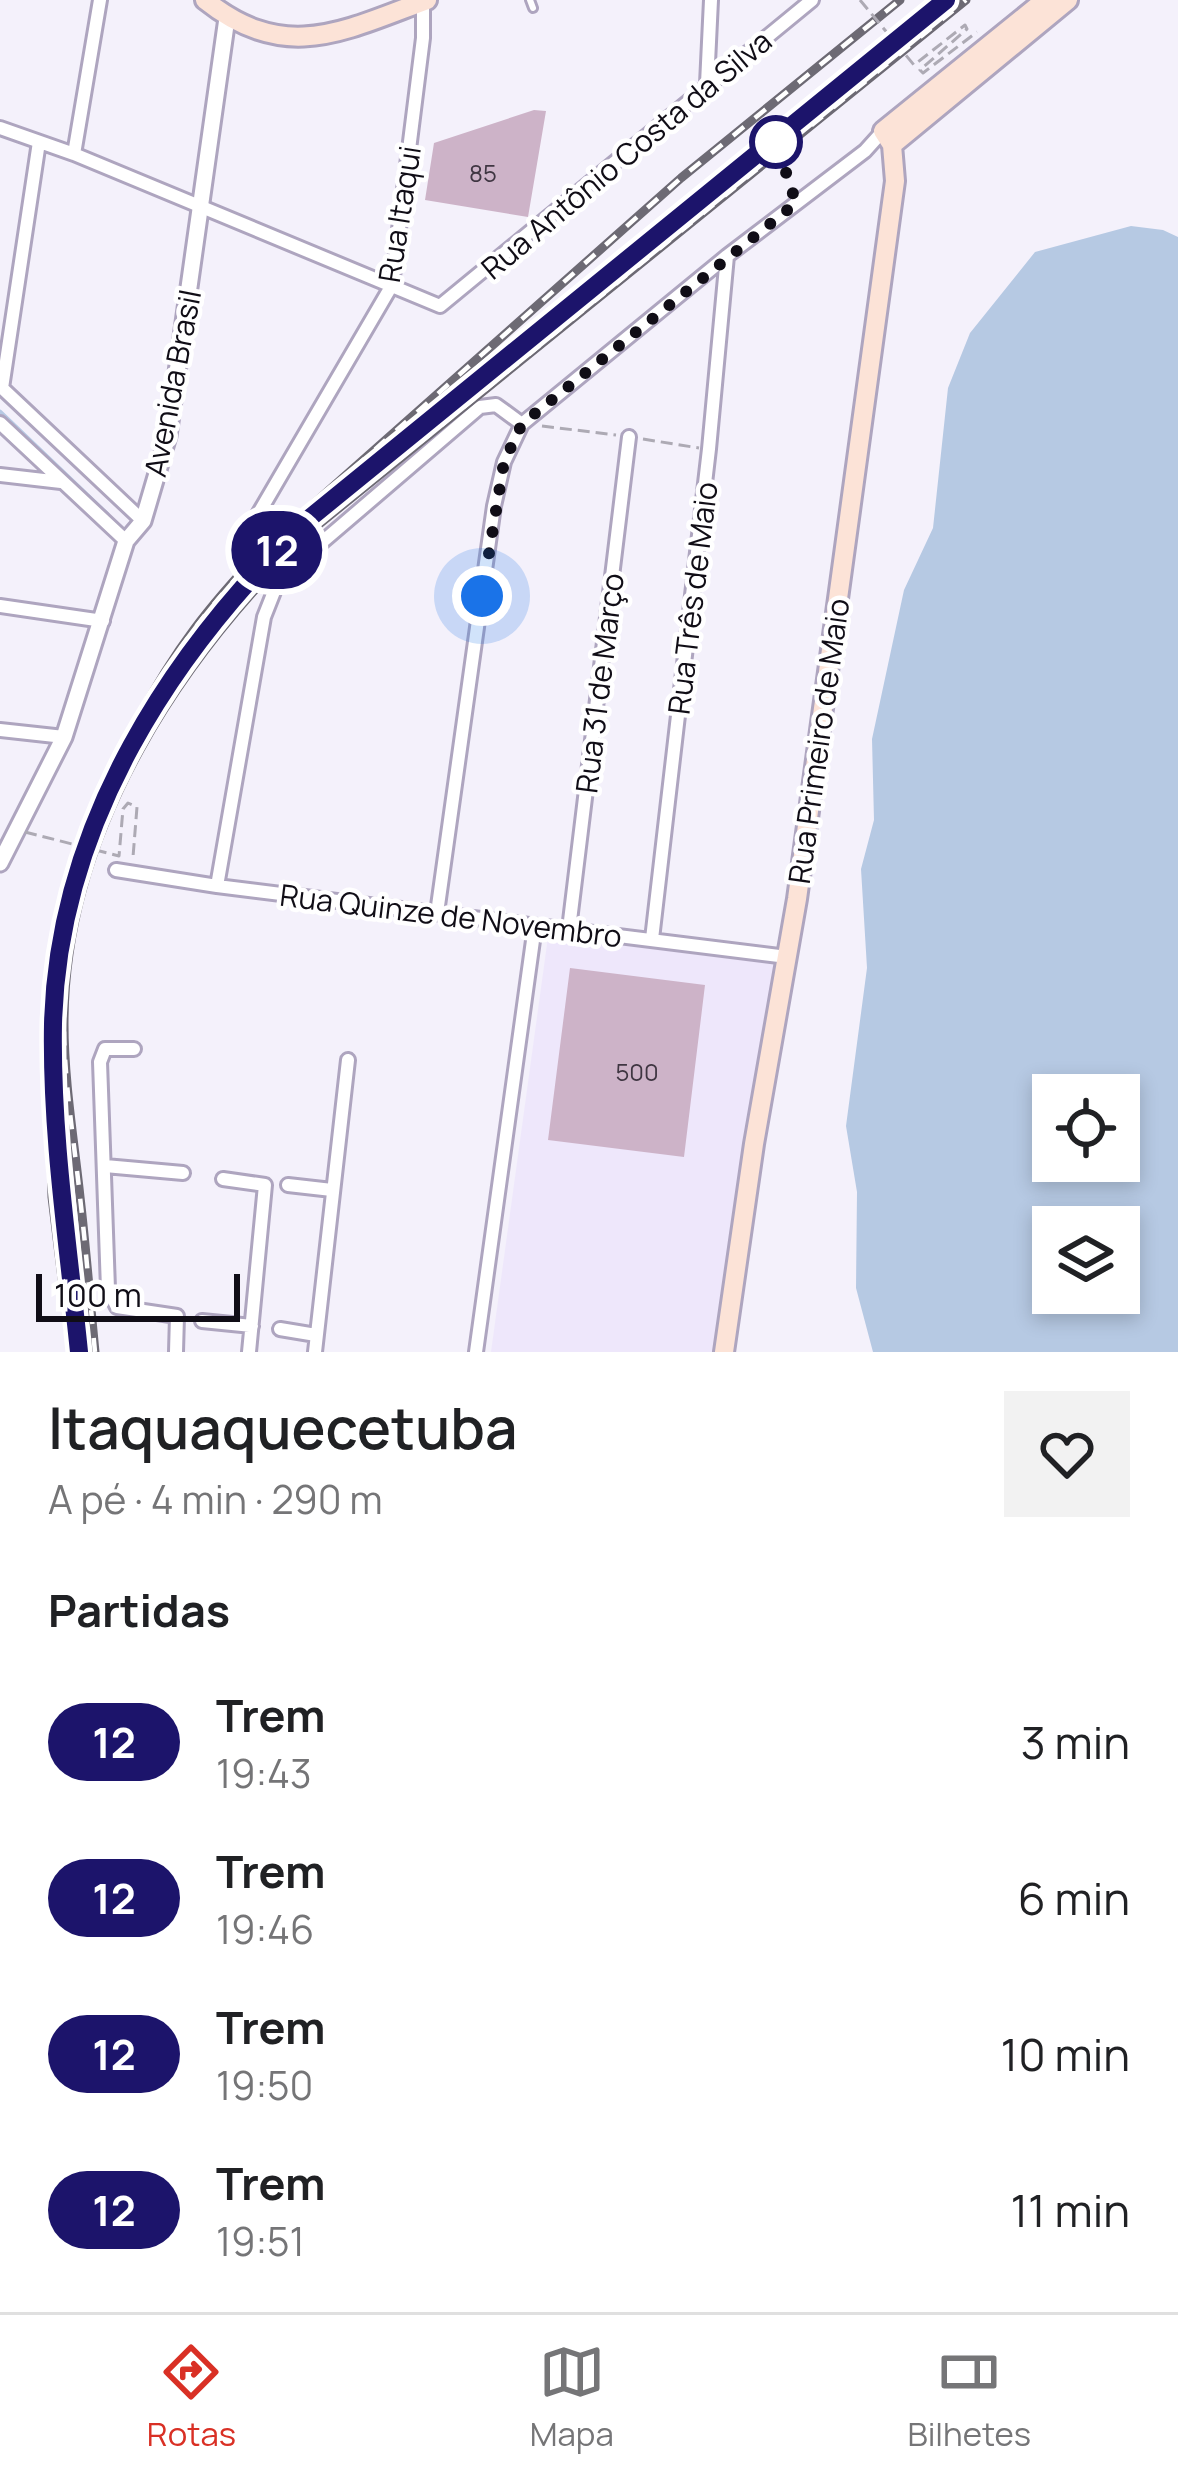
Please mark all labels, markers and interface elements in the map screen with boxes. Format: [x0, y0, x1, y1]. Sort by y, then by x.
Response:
street label: Rua Antônio Costa da Silva [472, 20, 780, 288]
unlabelled marker [751, 117, 801, 167]
street label: Rua Itaqui [368, 143, 430, 285]
house number: 85 [469, 156, 497, 189]
street label: Avenida Brasil [134, 286, 210, 480]
street label: Rua Três de Maio [657, 479, 727, 717]
line badge: 12 [223, 511, 331, 589]
text: 12 [255, 521, 299, 579]
your location [452, 566, 512, 626]
street label: Rua 31 de Março [565, 571, 633, 795]
street label: Rua Primeiro de Maio [778, 596, 858, 886]
street label: Rua Quinze de Novembro [278, 874, 624, 956]
house number: 500 [615, 1055, 659, 1088]
map controls [1032, 1074, 1140, 1314]
button: locate [1032, 1074, 1140, 1182]
button: layers [1032, 1206, 1140, 1314]
scale bar [36, 1268, 240, 1321]
text: 100 m [54, 1272, 142, 1317]
text: Itaquaquecetuba [48, 1388, 517, 1466]
button: heart [1004, 1391, 1130, 1517]
text: A pé · 4 min · 290 m [48, 1472, 382, 1526]
text: Partidas [48, 1579, 230, 1641]
text: Trem [216, 1684, 325, 1746]
text: 3 min [1021, 1711, 1130, 1773]
text: 12 [92, 1713, 136, 1771]
text: 19:43 [216, 1746, 312, 1800]
text: Trem [216, 1840, 325, 1902]
text: 6 min [1018, 1867, 1130, 1929]
text: 12 [92, 1869, 136, 1927]
text: 19:46 [216, 1902, 314, 1956]
text: Trem [216, 1996, 325, 2058]
text: 10 min [1001, 2023, 1130, 2085]
text: 12 [92, 2025, 136, 2083]
text: 19:50 [216, 2058, 313, 2112]
text: Trem [216, 2152, 325, 2214]
text: 11 min [1011, 2179, 1130, 2241]
text: 12 [92, 2181, 136, 2239]
text: 19:51 [216, 2214, 305, 2268]
tab: Rotas [147, 2339, 236, 2456]
tab: Mapa [530, 2339, 614, 2456]
tab: Bilhetes [907, 2339, 1031, 2456]

